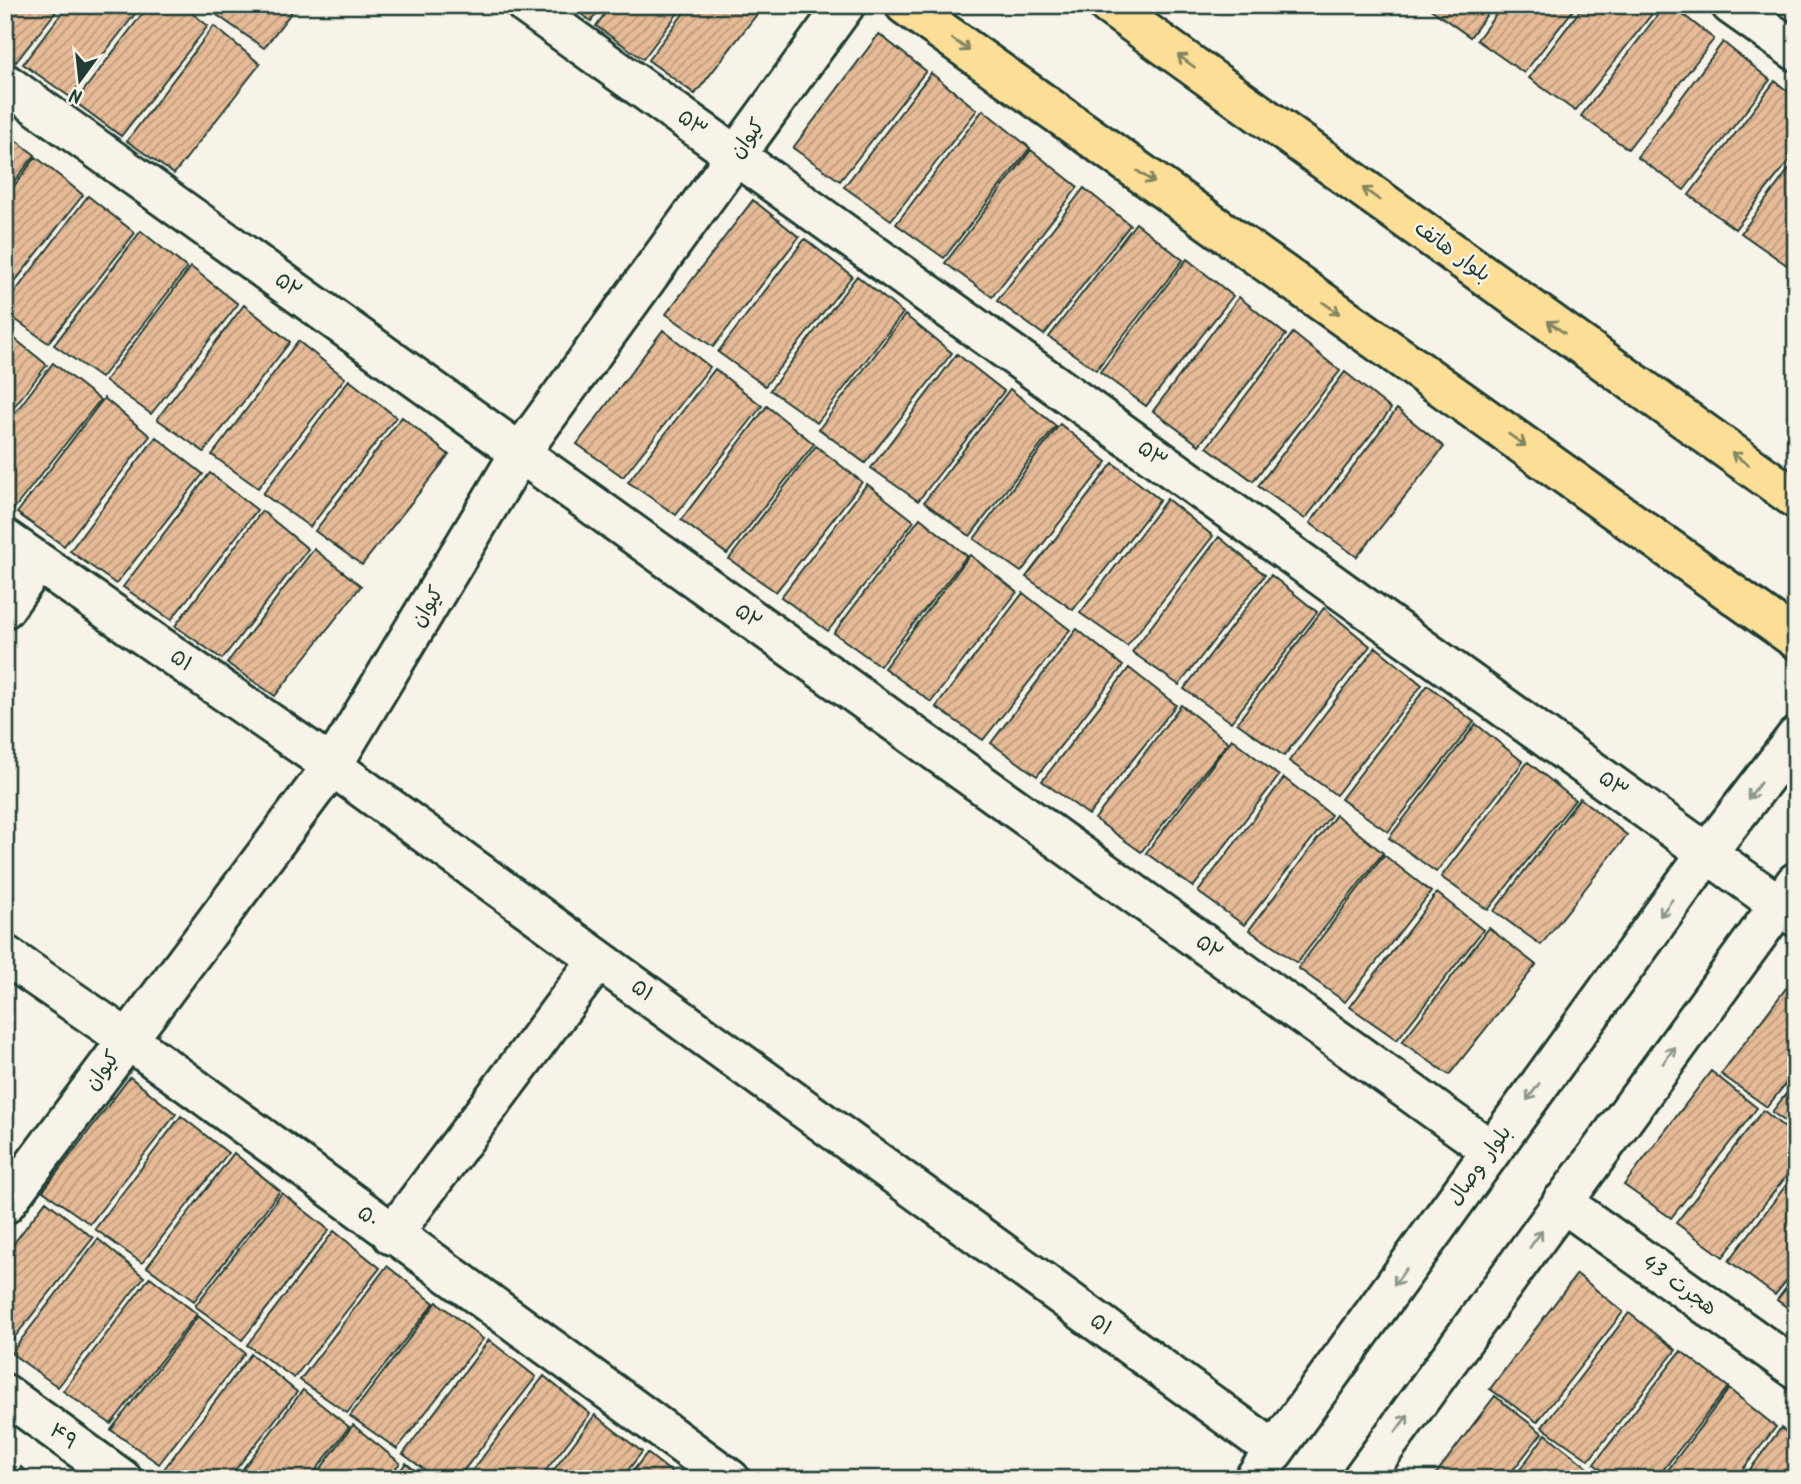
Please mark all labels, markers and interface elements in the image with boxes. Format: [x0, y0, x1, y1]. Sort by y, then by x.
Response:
one-way arrow [951, 38, 970, 52]
north arrow [46, 46, 116, 116]
one-way arrow [1177, 54, 1196, 68]
text: N [66, 78, 86, 111]
street label: ۵۳ [670, 102, 714, 146]
street label: کیوان [722, 112, 774, 166]
one-way arrow [1136, 170, 1155, 184]
one-way arrow [1362, 187, 1381, 201]
street label: بلوار هاتف [1407, 213, 1497, 291]
street label: ۵۲ [267, 264, 309, 308]
one-way arrow [1321, 301, 1340, 316]
one-way arrow [1547, 319, 1566, 334]
street label: ۵۳ [1130, 433, 1174, 477]
one-way arrow [1507, 433, 1526, 447]
one-way arrow [1731, 452, 1750, 466]
street label: کیوان [403, 580, 453, 634]
street label: ۵۲ [727, 595, 769, 639]
street label: ۵۱ [162, 641, 200, 681]
street label: ۵۳ [1591, 763, 1635, 807]
one-way arrow [1747, 782, 1762, 800]
one-way arrow [1659, 898, 1674, 917]
street label: ۵۲ [1188, 926, 1230, 970]
street label: ۵۱ [623, 971, 661, 1011]
street label: کیوان [77, 1044, 129, 1098]
one-way arrow [1662, 1046, 1676, 1065]
one-way arrow [1526, 1082, 1540, 1101]
street label: بلوار وصال [1439, 1119, 1521, 1213]
street label: ۵۰ [350, 1197, 386, 1237]
one-way arrow [1528, 1230, 1543, 1249]
street label: هجرت 43 [1634, 1247, 1724, 1325]
one-way arrow [1393, 1267, 1407, 1286]
street label: ۵۱ [1082, 1305, 1120, 1345]
street label: ۴۹ [42, 1415, 84, 1459]
one-way arrow [1395, 1415, 1410, 1433]

